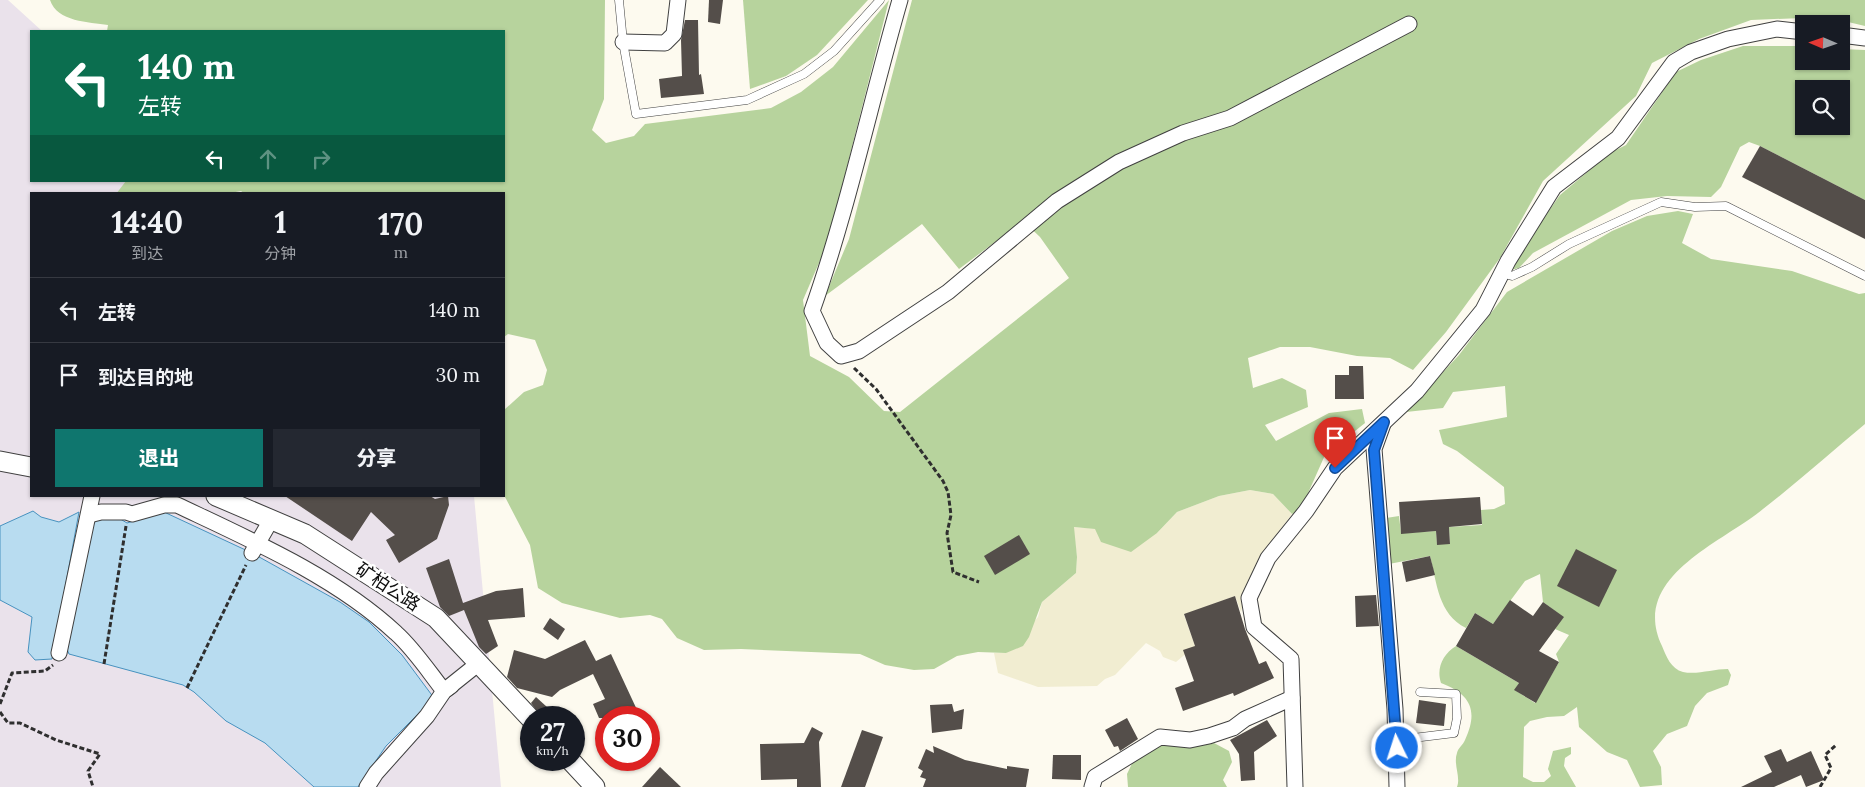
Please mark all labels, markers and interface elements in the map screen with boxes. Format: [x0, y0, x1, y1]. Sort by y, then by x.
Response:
north arrow [1795, 15, 1850, 70]
map controls [1795, 15, 1850, 135]
text: 140 m [138, 44, 235, 89]
icon: left [55, 50, 120, 115]
button: search [1795, 80, 1850, 135]
text: 左转 [138, 92, 182, 120]
icon: left [201, 145, 229, 173]
icon: ahead [254, 145, 282, 173]
icon: right [307, 145, 335, 173]
text: 14:40 [112, 203, 183, 241]
text: 1 [275, 203, 287, 241]
text: 170 [378, 205, 423, 243]
text: m [394, 242, 408, 262]
text: 到达 [131, 243, 163, 263]
text: 分钟 [265, 243, 297, 263]
icon: left [55, 296, 83, 324]
text: 140 m [429, 298, 480, 322]
text: 左转 [98, 300, 136, 324]
icon: arrive [55, 361, 83, 389]
text: 30 m [436, 363, 480, 387]
text: 到达目的地 [98, 365, 193, 389]
pin [1314, 417, 1356, 468]
icon: arrive [1321, 424, 1349, 452]
button: 退出 [55, 429, 263, 487]
button: 分享 [273, 429, 480, 487]
street label: 矿柏公路 [352, 557, 425, 616]
speed limit sign: 30 [595, 706, 660, 771]
text: 27 [540, 716, 565, 748]
position arrow [1370, 721, 1422, 773]
text: km/h [536, 743, 569, 758]

